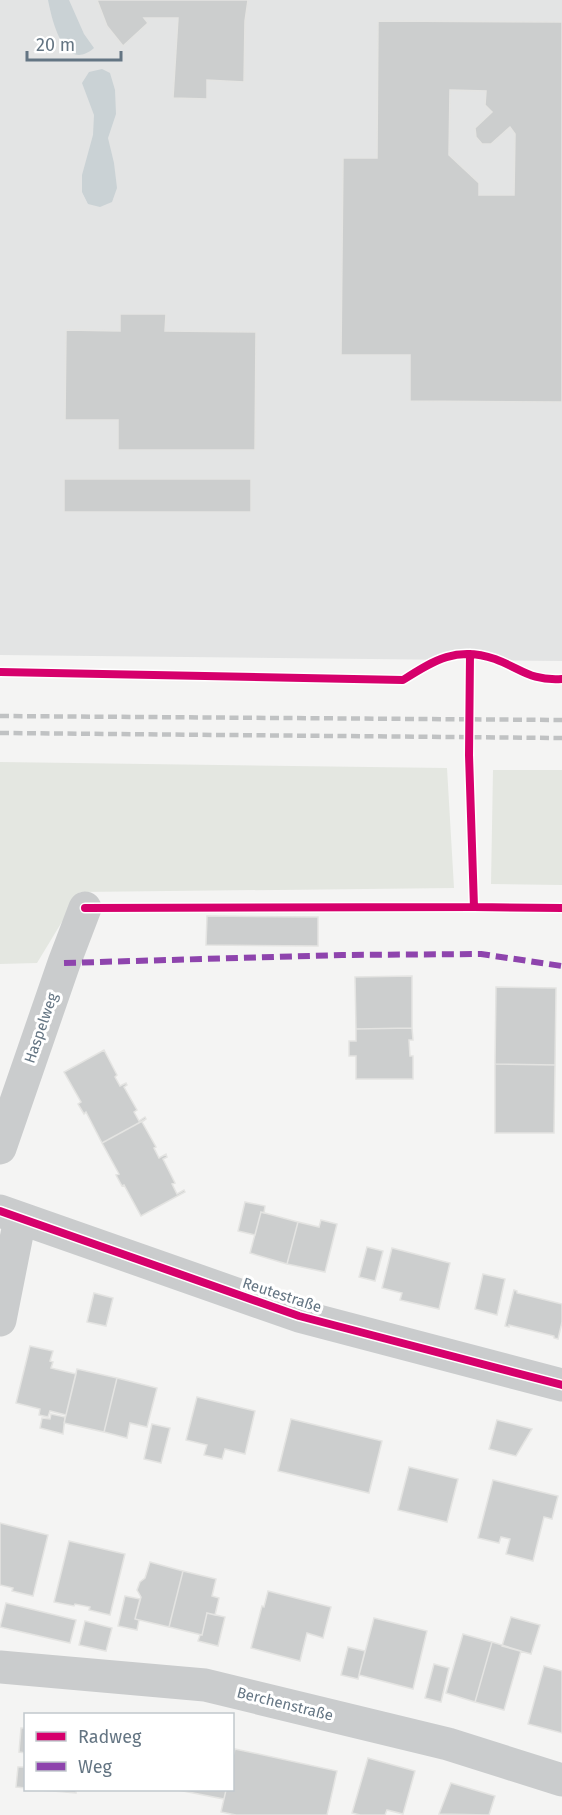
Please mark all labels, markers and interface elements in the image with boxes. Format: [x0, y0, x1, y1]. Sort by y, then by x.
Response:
scale bar [27, 24, 122, 62]
text: 20 m [36, 34, 75, 56]
street label: Haspelweg [21, 990, 62, 1066]
street label: Reutestraße [240, 1274, 324, 1316]
street label: Berchenstraße [235, 1683, 335, 1725]
legend [24, 1713, 234, 1791]
text: Radweg [78, 1726, 142, 1748]
text: Weg [78, 1756, 112, 1778]

